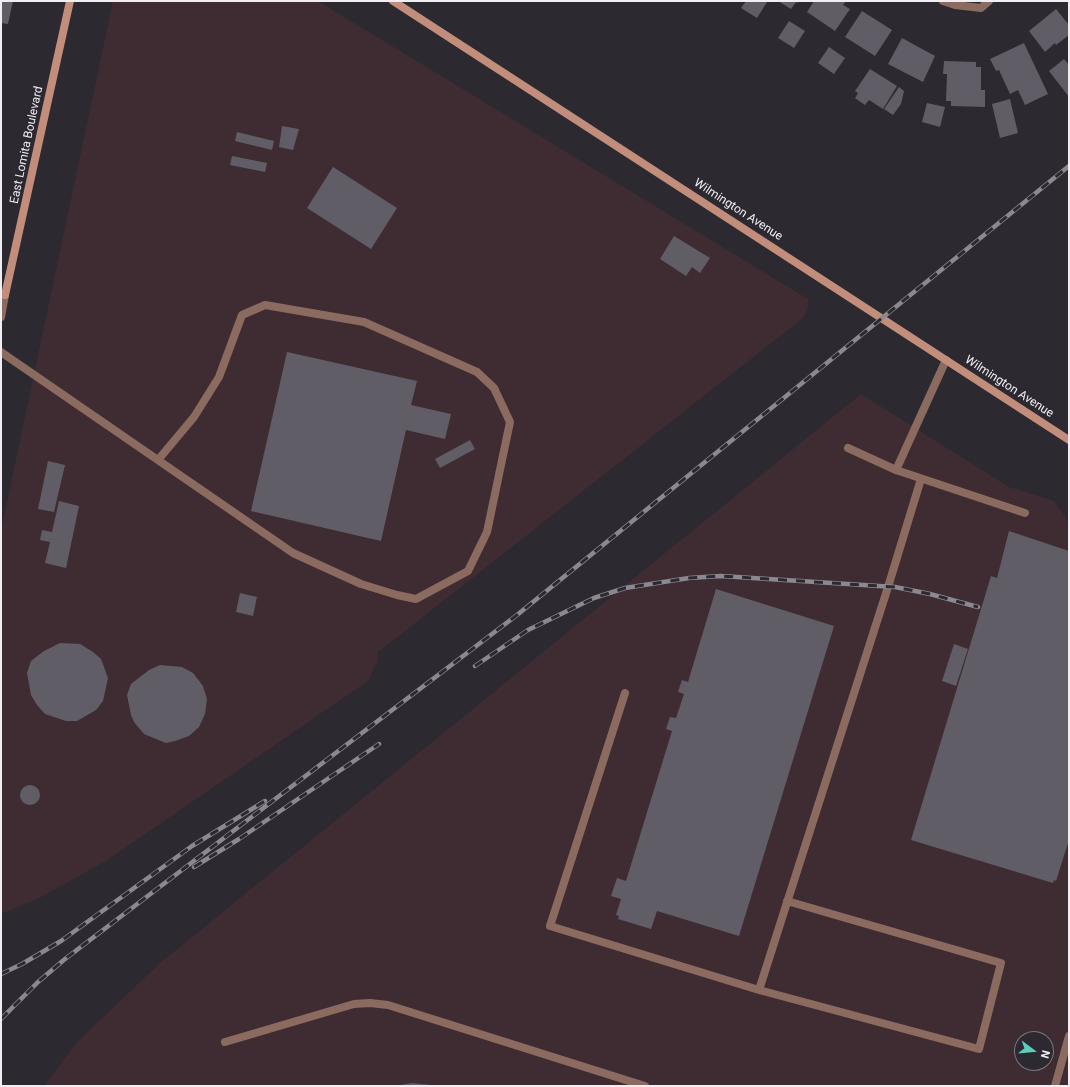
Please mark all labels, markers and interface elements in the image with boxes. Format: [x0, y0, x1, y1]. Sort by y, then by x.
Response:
street label: East Lomita Boulevard [8, 85, 46, 205]
street label: Wilmington Avenue [691, 176, 785, 244]
street label: Wilmington Avenue [962, 353, 1056, 421]
north arrow [1014, 1031, 1054, 1071]
text: N [1038, 1049, 1052, 1060]

